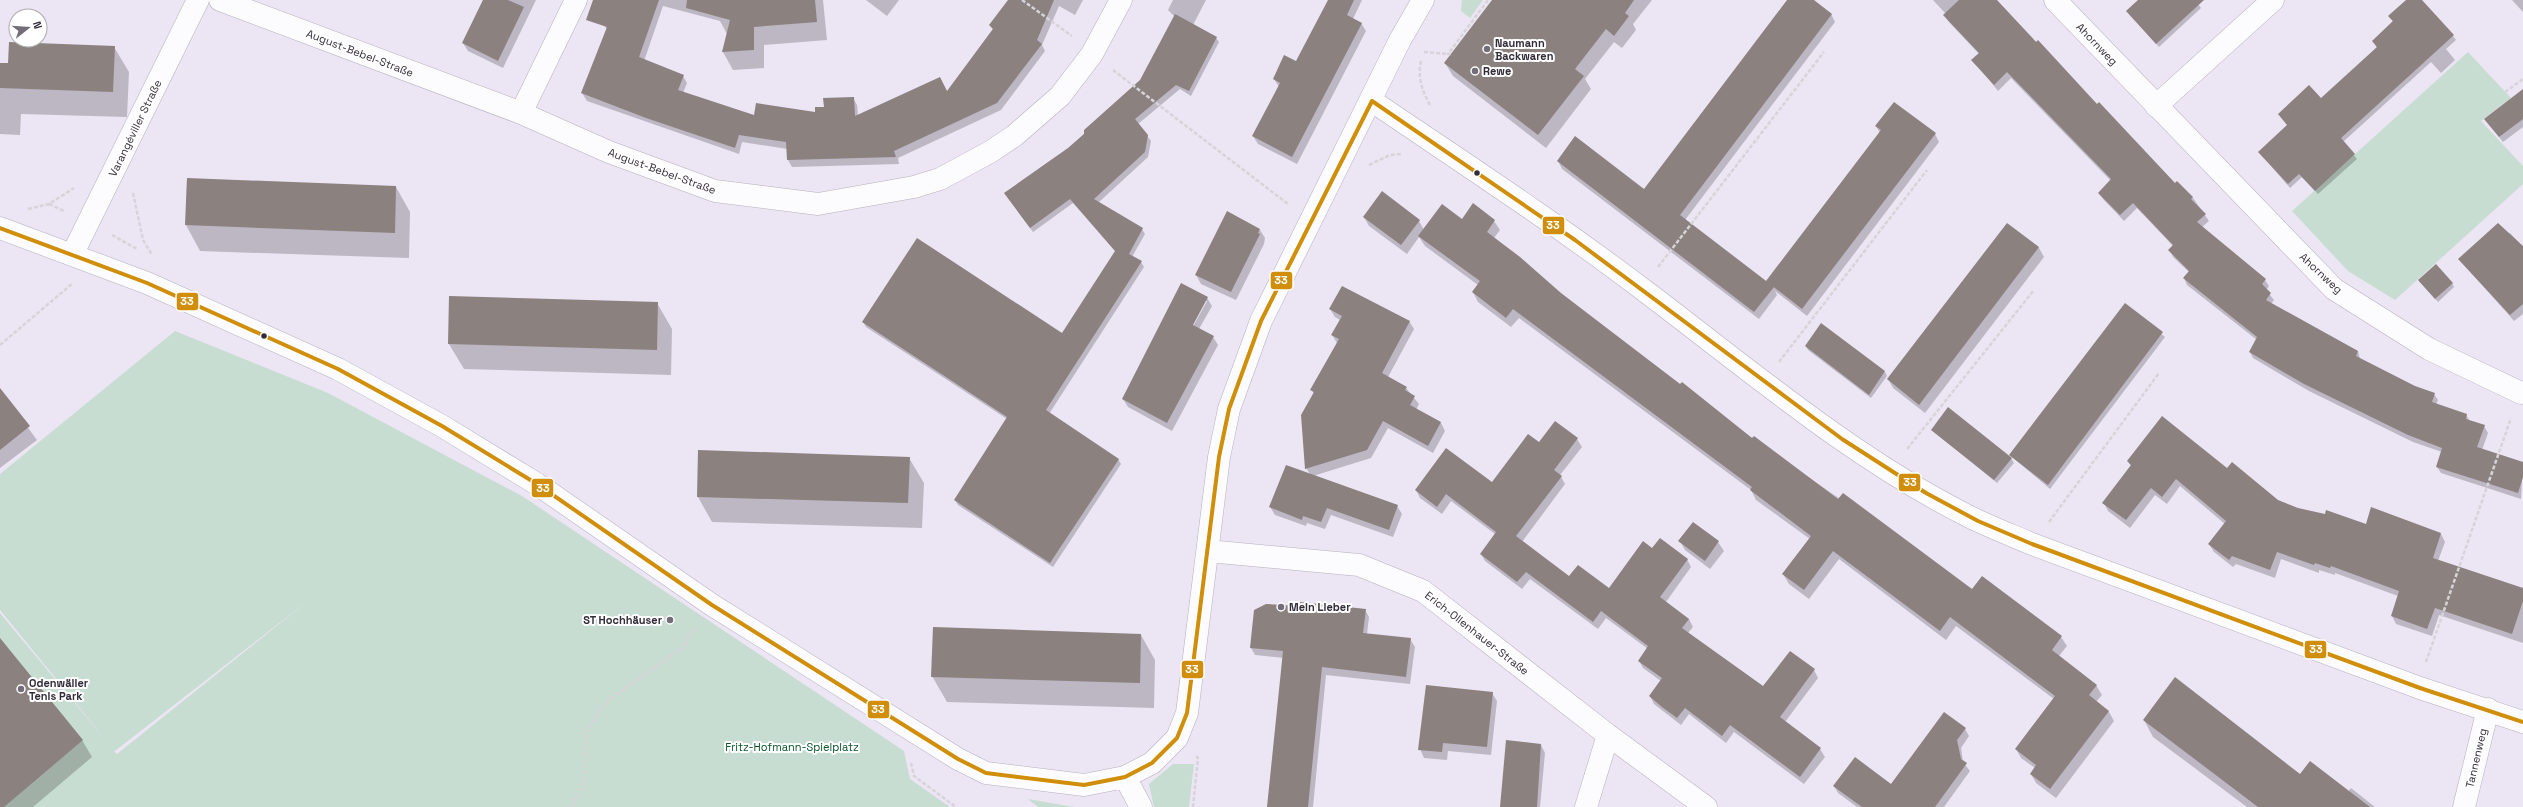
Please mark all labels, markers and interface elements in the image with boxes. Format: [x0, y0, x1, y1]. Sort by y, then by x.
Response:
north arrow [8, 8, 48, 48]
text: N [30, 20, 45, 31]
street label: Ahornweg [2073, 20, 2121, 68]
street label: August-Bebel-Straße [304, 26, 416, 80]
place label: Naumann Backwaren [1495, 36, 1554, 63]
marker: Naumann Backwaren [1482, 44, 1492, 54]
place label: Rewe [1483, 64, 1511, 78]
marker: Rewe [1470, 66, 1480, 76]
street label: Varangéviller Straße [105, 77, 165, 179]
street label: August-Bebel-Straße [606, 145, 718, 197]
unlabelled marker [1472, 168, 1482, 178]
line badge: 33 [1542, 216, 1565, 235]
text: 33 [1546, 218, 1560, 232]
street label: Ahornweg [2297, 250, 2345, 296]
line badge: 33 [1270, 271, 1293, 290]
text: 33 [1274, 273, 1288, 287]
line badge: 33 [176, 292, 199, 311]
text: 33 [180, 294, 194, 308]
unlabelled marker [259, 331, 269, 341]
line badge: 33 [1898, 473, 1921, 492]
text: 33 [1903, 475, 1917, 489]
line badge: 33 [531, 478, 554, 498]
text: 33 [536, 481, 550, 495]
street label: Erich-Ollenhauer-Straße [1422, 588, 1532, 678]
place label: Mein Lieber [1289, 600, 1351, 614]
marker: Mein Lieber [1276, 602, 1286, 612]
place label: ST Hochhäuser [583, 613, 663, 627]
marker: ST Hochhäuser [665, 615, 675, 625]
line badge: 33 [2304, 640, 2327, 659]
text: 33 [2309, 642, 2323, 656]
line badge: 33 [1181, 660, 1204, 679]
text: 33 [1185, 662, 1199, 676]
place label: Odenwäller Tenis Park [29, 676, 89, 703]
marker: Odenwäller Tenis Park [16, 684, 26, 694]
line badge: 33 [867, 700, 890, 719]
text: 33 [871, 702, 885, 716]
street label: Tannenweg [2462, 727, 2490, 789]
park label: Fritz-Hofmann-Spielplatz [725, 740, 859, 754]

